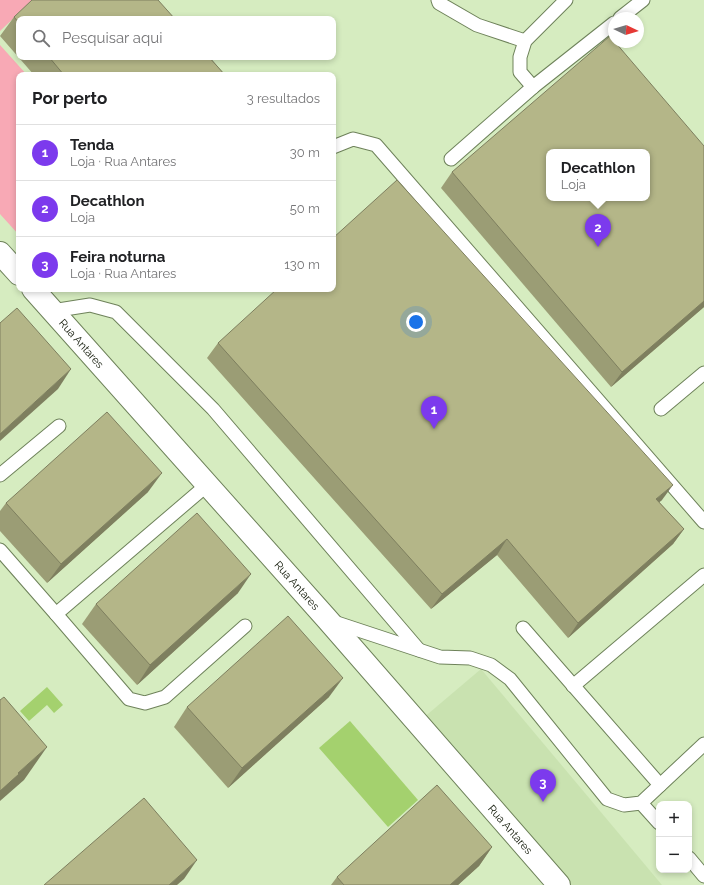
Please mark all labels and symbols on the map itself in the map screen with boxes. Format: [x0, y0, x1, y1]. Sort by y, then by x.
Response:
north arrow [608, 12, 644, 48]
pin: 2 [585, 214, 611, 247]
your location [406, 312, 426, 332]
street label: Rua Antares [56, 316, 107, 371]
pin: 1 [421, 396, 447, 429]
street label: Rua Antares [272, 558, 322, 613]
pin: 3 [530, 769, 556, 802]
street label: Rua Antares [485, 802, 535, 857]

